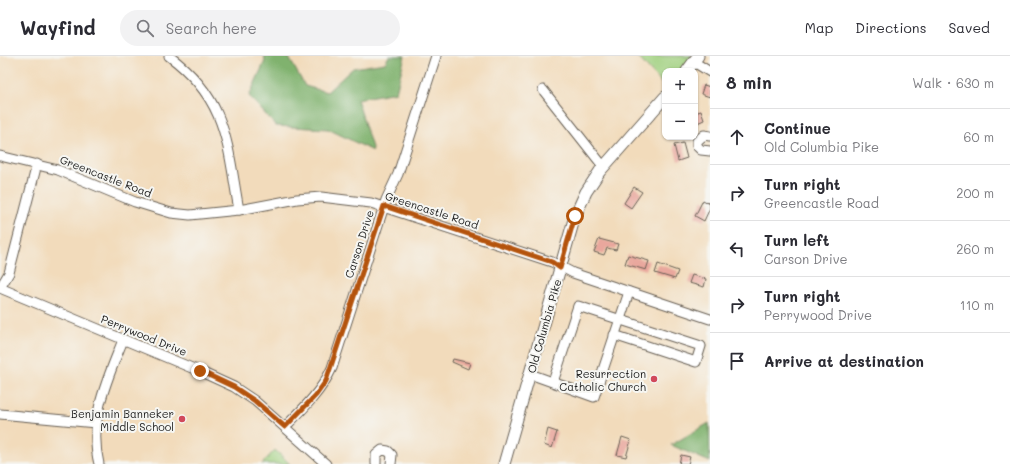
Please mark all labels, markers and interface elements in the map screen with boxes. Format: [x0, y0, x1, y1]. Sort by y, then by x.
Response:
search box [120, 10, 400, 46]
text: Wayfind [20, 15, 96, 40]
icon: search [134, 17, 156, 39]
text: Search here [166, 18, 257, 38]
text: Map [805, 18, 833, 37]
text: Directions [855, 18, 926, 37]
text: Saved [948, 18, 990, 37]
map controls [662, 68, 698, 140]
button: + [662, 68, 698, 104]
text: 8 min [726, 71, 772, 93]
text: Walk · 630 m [912, 74, 994, 91]
button: − [662, 104, 698, 140]
text: Continue [764, 118, 831, 138]
icon: ahead [726, 126, 748, 148]
text: 60 m [964, 128, 994, 145]
text: Old Columbia Pike [764, 138, 879, 155]
street label: Greencastle Road [58, 152, 154, 200]
text: Turn right [764, 174, 841, 194]
icon: right [726, 182, 748, 204]
text: 200 m [956, 184, 994, 201]
street label: Greencastle Road [383, 188, 481, 232]
text: Greencastle Road [764, 194, 879, 211]
route start [566, 207, 584, 225]
street label: Carson Drive [341, 208, 377, 280]
text: Turn left [764, 230, 829, 250]
icon: left [726, 238, 748, 260]
text: 260 m [956, 240, 994, 257]
text: Carson Drive [764, 250, 848, 267]
street label: Old Columbia Pike [523, 277, 565, 375]
text: Turn right [764, 286, 841, 306]
icon: right [726, 294, 748, 316]
text: 110 m [960, 296, 994, 313]
text: Perrywood Drive [764, 306, 872, 323]
street label: Perrywood Drive [99, 311, 189, 359]
icon: arrive [726, 350, 748, 372]
text: Arrive at destination [764, 351, 924, 371]
route end [191, 362, 209, 380]
place label: Resurrection Catholic Church [559, 366, 646, 394]
marker: Resurrection Catholic Church [649, 374, 659, 384]
place label: Benjamin Banneker Middle School [71, 406, 174, 434]
marker: Benjamin Banneker Middle School [177, 414, 187, 424]

